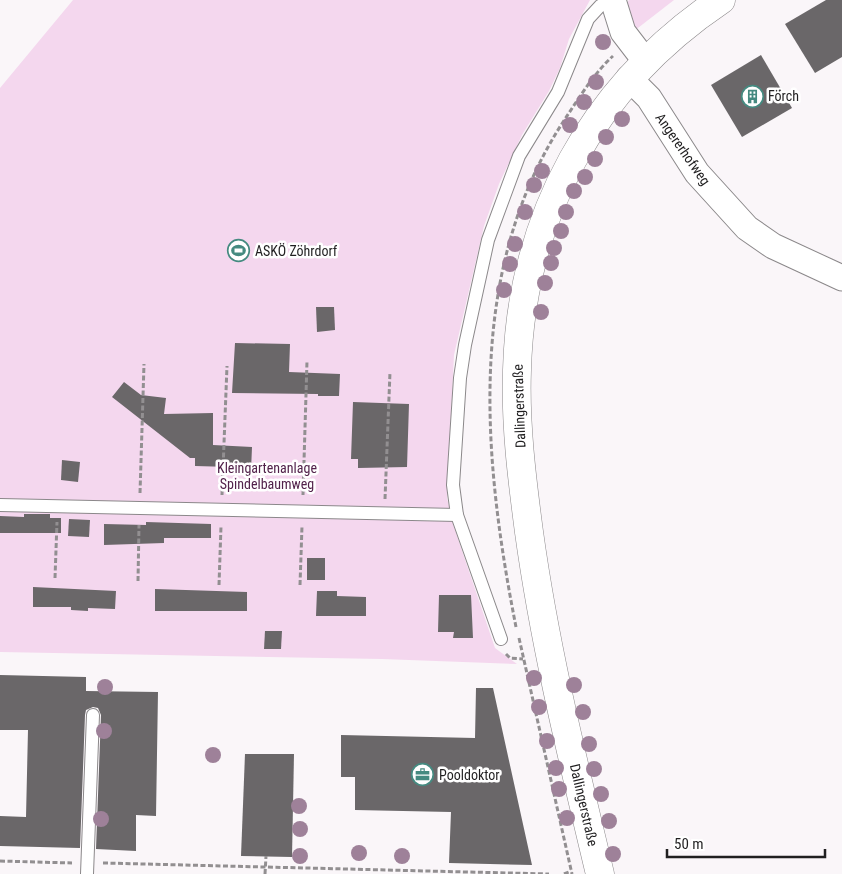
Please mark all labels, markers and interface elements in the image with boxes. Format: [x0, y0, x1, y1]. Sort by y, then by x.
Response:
building icon: Förch [740, 84, 764, 108]
place label: Förch [768, 88, 799, 104]
street label: Angererhofweg [652, 110, 714, 188]
sports icon: ASKÖ Zöhrdorf [227, 239, 251, 263]
place label: ASKÖ Zöhrdorf [255, 243, 338, 259]
street label: Dallingerstraße [510, 363, 528, 448]
park label: Kleingartenanlage Spindelbaumweg [217, 460, 317, 492]
street label: Dallingerstraße [567, 762, 601, 848]
office icon: Pooldoktor [411, 763, 435, 787]
place label: Pooldoktor [439, 767, 500, 783]
scale bar [667, 826, 824, 858]
text: 50 m [674, 835, 704, 853]

